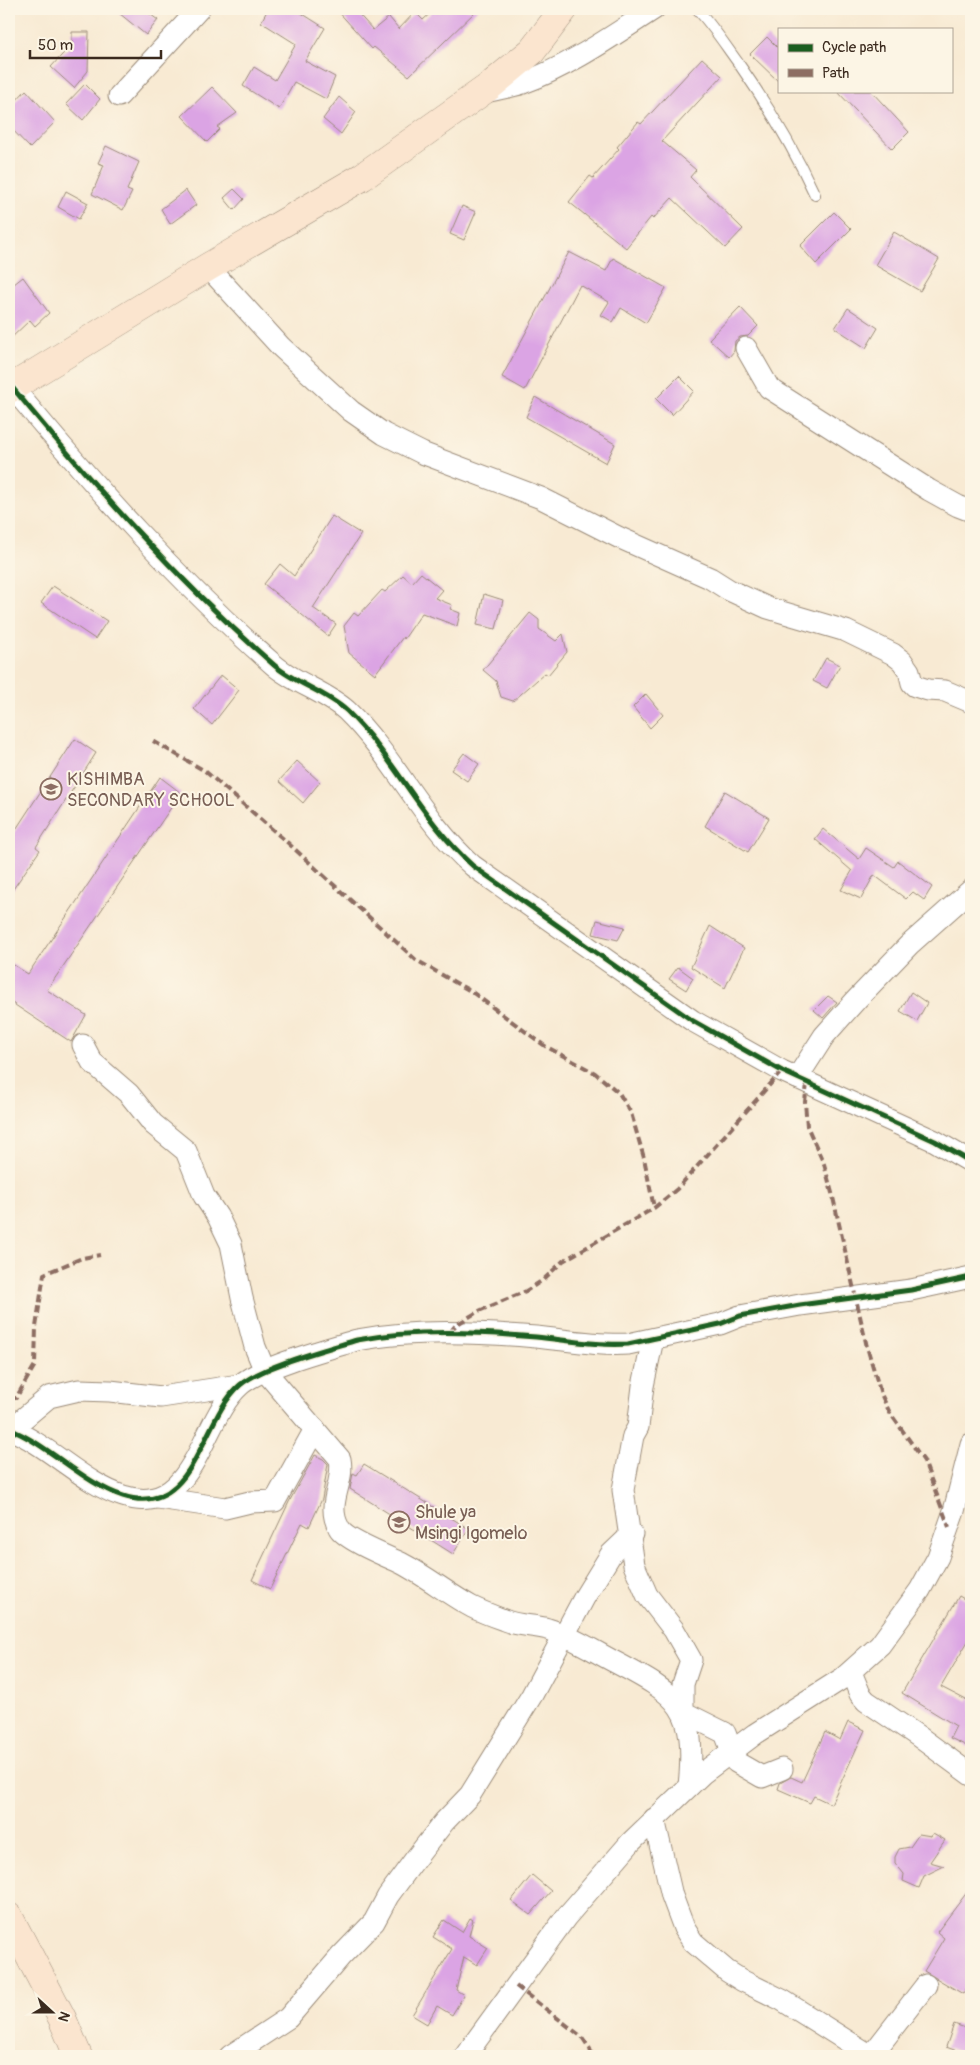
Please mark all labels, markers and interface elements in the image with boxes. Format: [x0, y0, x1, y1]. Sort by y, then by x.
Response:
scale bar [30, 28, 161, 60]
legend [778, 28, 952, 92]
text: 50 m [38, 36, 73, 55]
text: Cycle path [822, 38, 886, 57]
text: Path [822, 64, 849, 83]
place label: KISHIMBA SECONDARY SCHOOL [67, 768, 235, 812]
school or university icon: KISHIMBA SECONDARY SCHOOL [39, 777, 63, 801]
place label: Shule ya Msingi Igomelo [415, 1501, 528, 1545]
school or university icon: Shule ya Msingi Igomelo [387, 1510, 411, 1534]
north arrow [28, 1988, 78, 2038]
text: N [54, 2009, 73, 2024]

